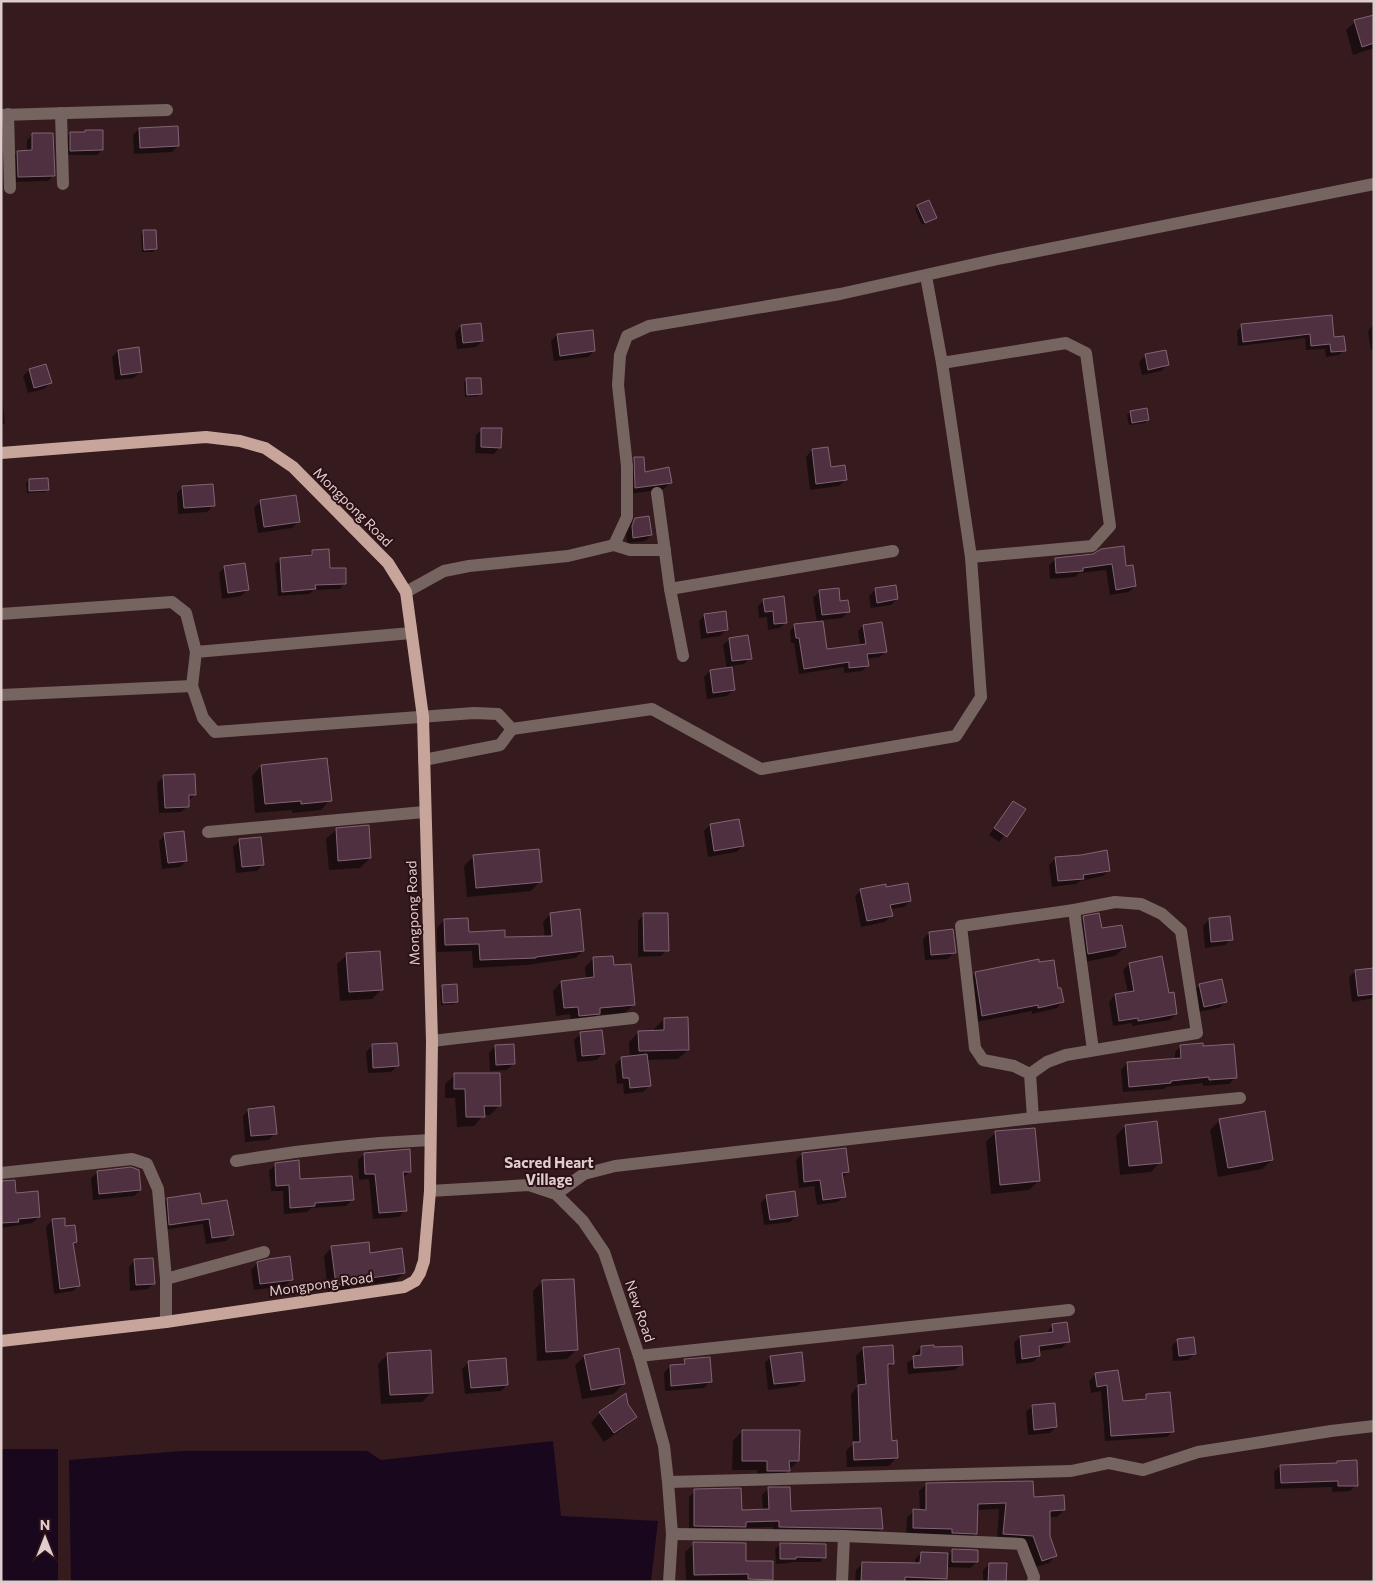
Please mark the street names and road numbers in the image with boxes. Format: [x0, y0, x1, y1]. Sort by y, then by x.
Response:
street label: Mongpong Road [310, 464, 396, 550]
street label: Mongpong Road [402, 860, 423, 966]
street label: Mongpong Road [268, 1268, 374, 1299]
street label: New Road [622, 1278, 659, 1344]

